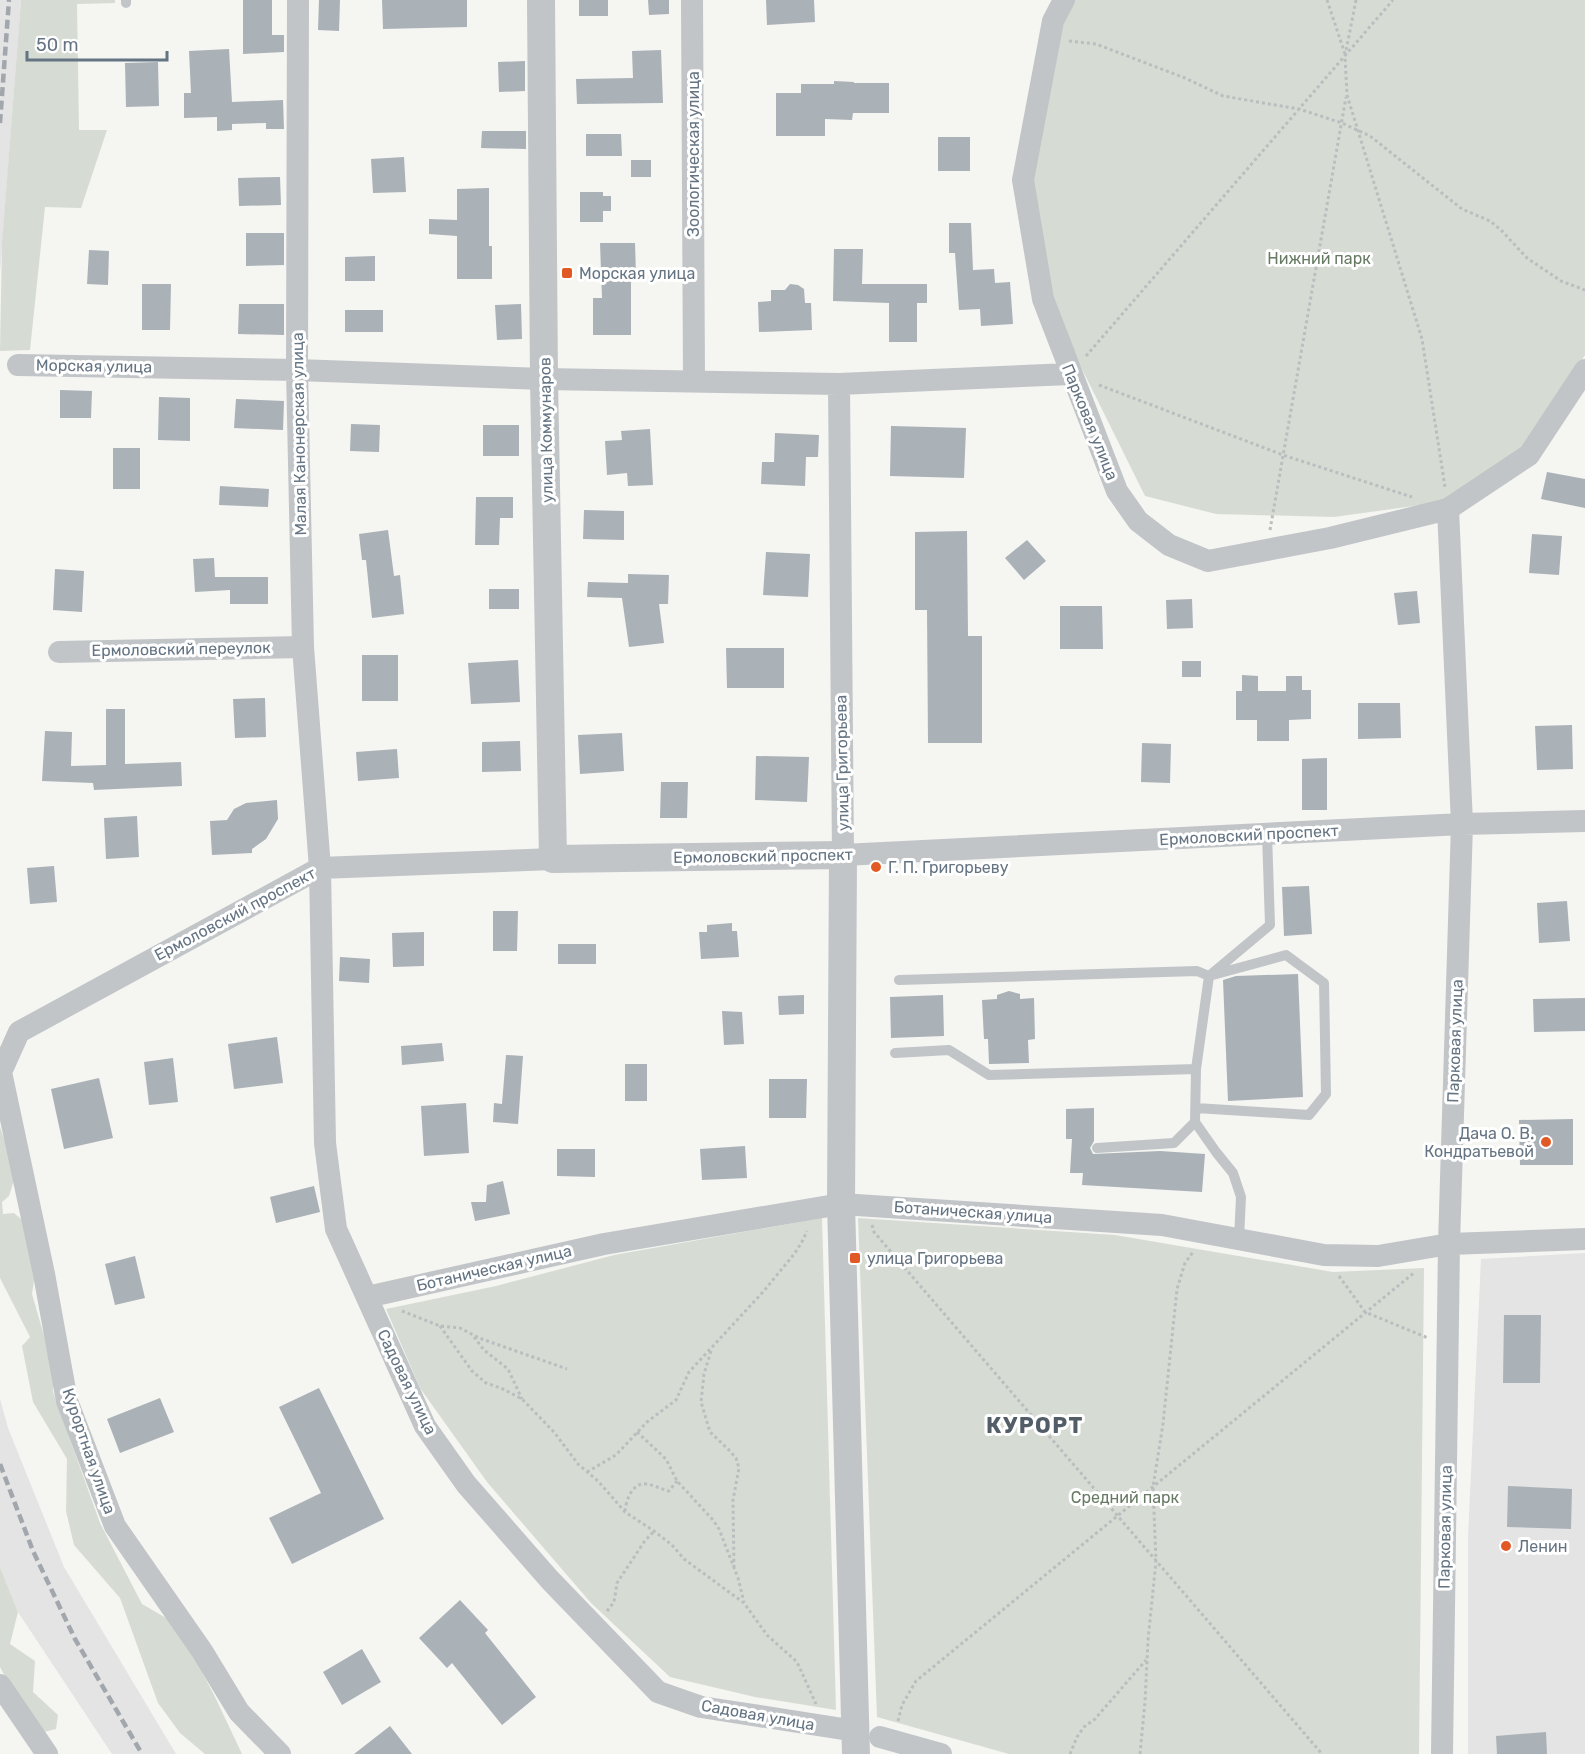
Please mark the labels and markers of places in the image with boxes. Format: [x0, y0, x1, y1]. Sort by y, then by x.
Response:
place label: Морская улица [579, 264, 695, 283]
marker: Морская улица [560, 266, 574, 280]
place label: Г. П. Григорьеву [888, 858, 1009, 877]
marker: Г. П. Григорьеву [869, 860, 883, 874]
place label: Дача О. В. Кондратьевой [1424, 1124, 1534, 1161]
marker: Дача О. В. Кондратьевой [1539, 1135, 1553, 1149]
place label: улица Григорьева [867, 1249, 1003, 1268]
marker: улица Григорьева [848, 1251, 862, 1265]
place label: Ленин [1518, 1537, 1567, 1556]
marker: Ленин [1499, 1539, 1513, 1553]

